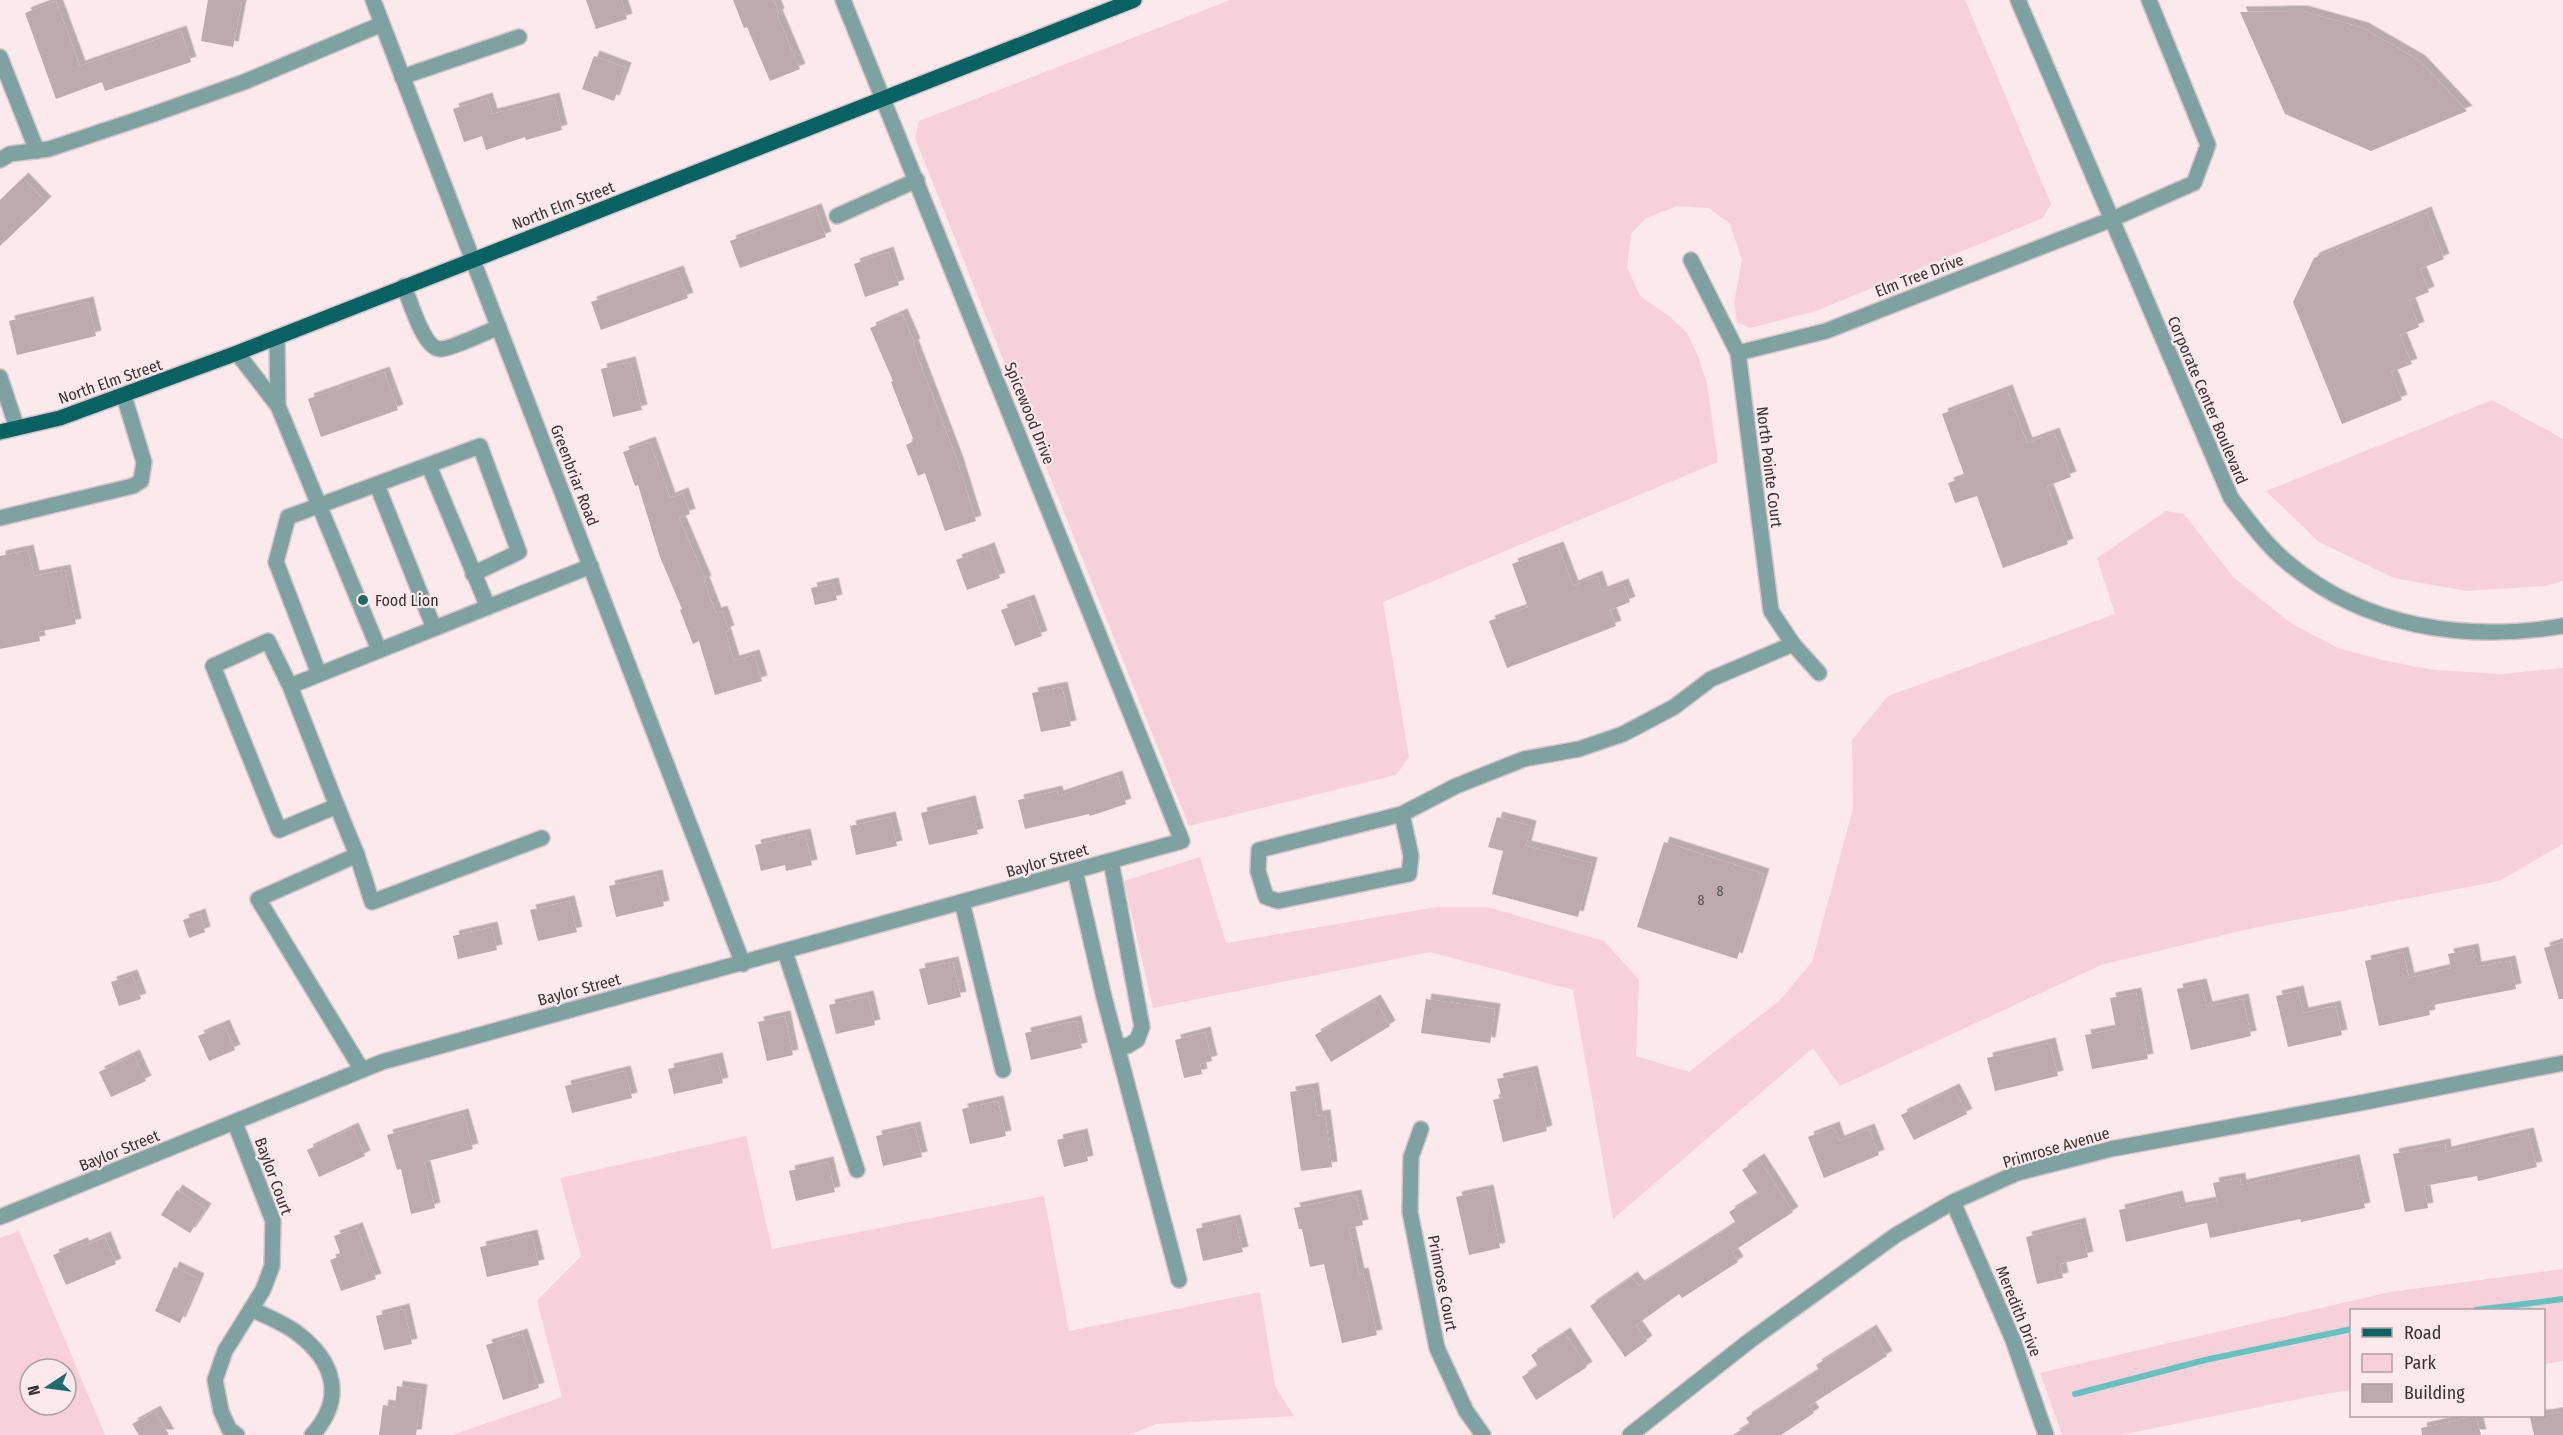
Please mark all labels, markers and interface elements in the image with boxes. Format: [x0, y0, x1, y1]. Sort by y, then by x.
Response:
street label: North Elm Street [509, 177, 618, 234]
street label: Elm Tree Drive [1872, 250, 1966, 301]
street label: Corporate Center Boulevard [2163, 313, 2252, 487]
street label: North Elm Street [56, 355, 165, 408]
street label: Spicewood Drive [1000, 359, 1059, 467]
street label: North Pointe Court [1753, 405, 1786, 530]
street label: Greenbriar Road [546, 422, 603, 529]
place label: Food Lion [375, 591, 439, 610]
marker: Food Lion [356, 593, 370, 607]
street label: Baylor Street [1004, 839, 1091, 881]
house number: 8 [1717, 883, 1724, 900]
house number: 8 [1698, 892, 1705, 909]
street label: Baylor Street [536, 969, 623, 1010]
street label: Primrose Avenue [2001, 1123, 2112, 1172]
street label: Baylor Street [76, 1125, 163, 1175]
street label: Baylor Court [251, 1135, 297, 1218]
street label: Primrose Court [1424, 1233, 1461, 1333]
street label: Meredith Drive [1992, 1263, 2045, 1359]
legend [2350, 1309, 2545, 1417]
text: Road [2404, 1322, 2441, 1344]
text: Park [2404, 1352, 2437, 1374]
north arrow [18, 1357, 78, 1417]
text: Building [2404, 1382, 2465, 1404]
text: N [24, 1383, 44, 1397]

